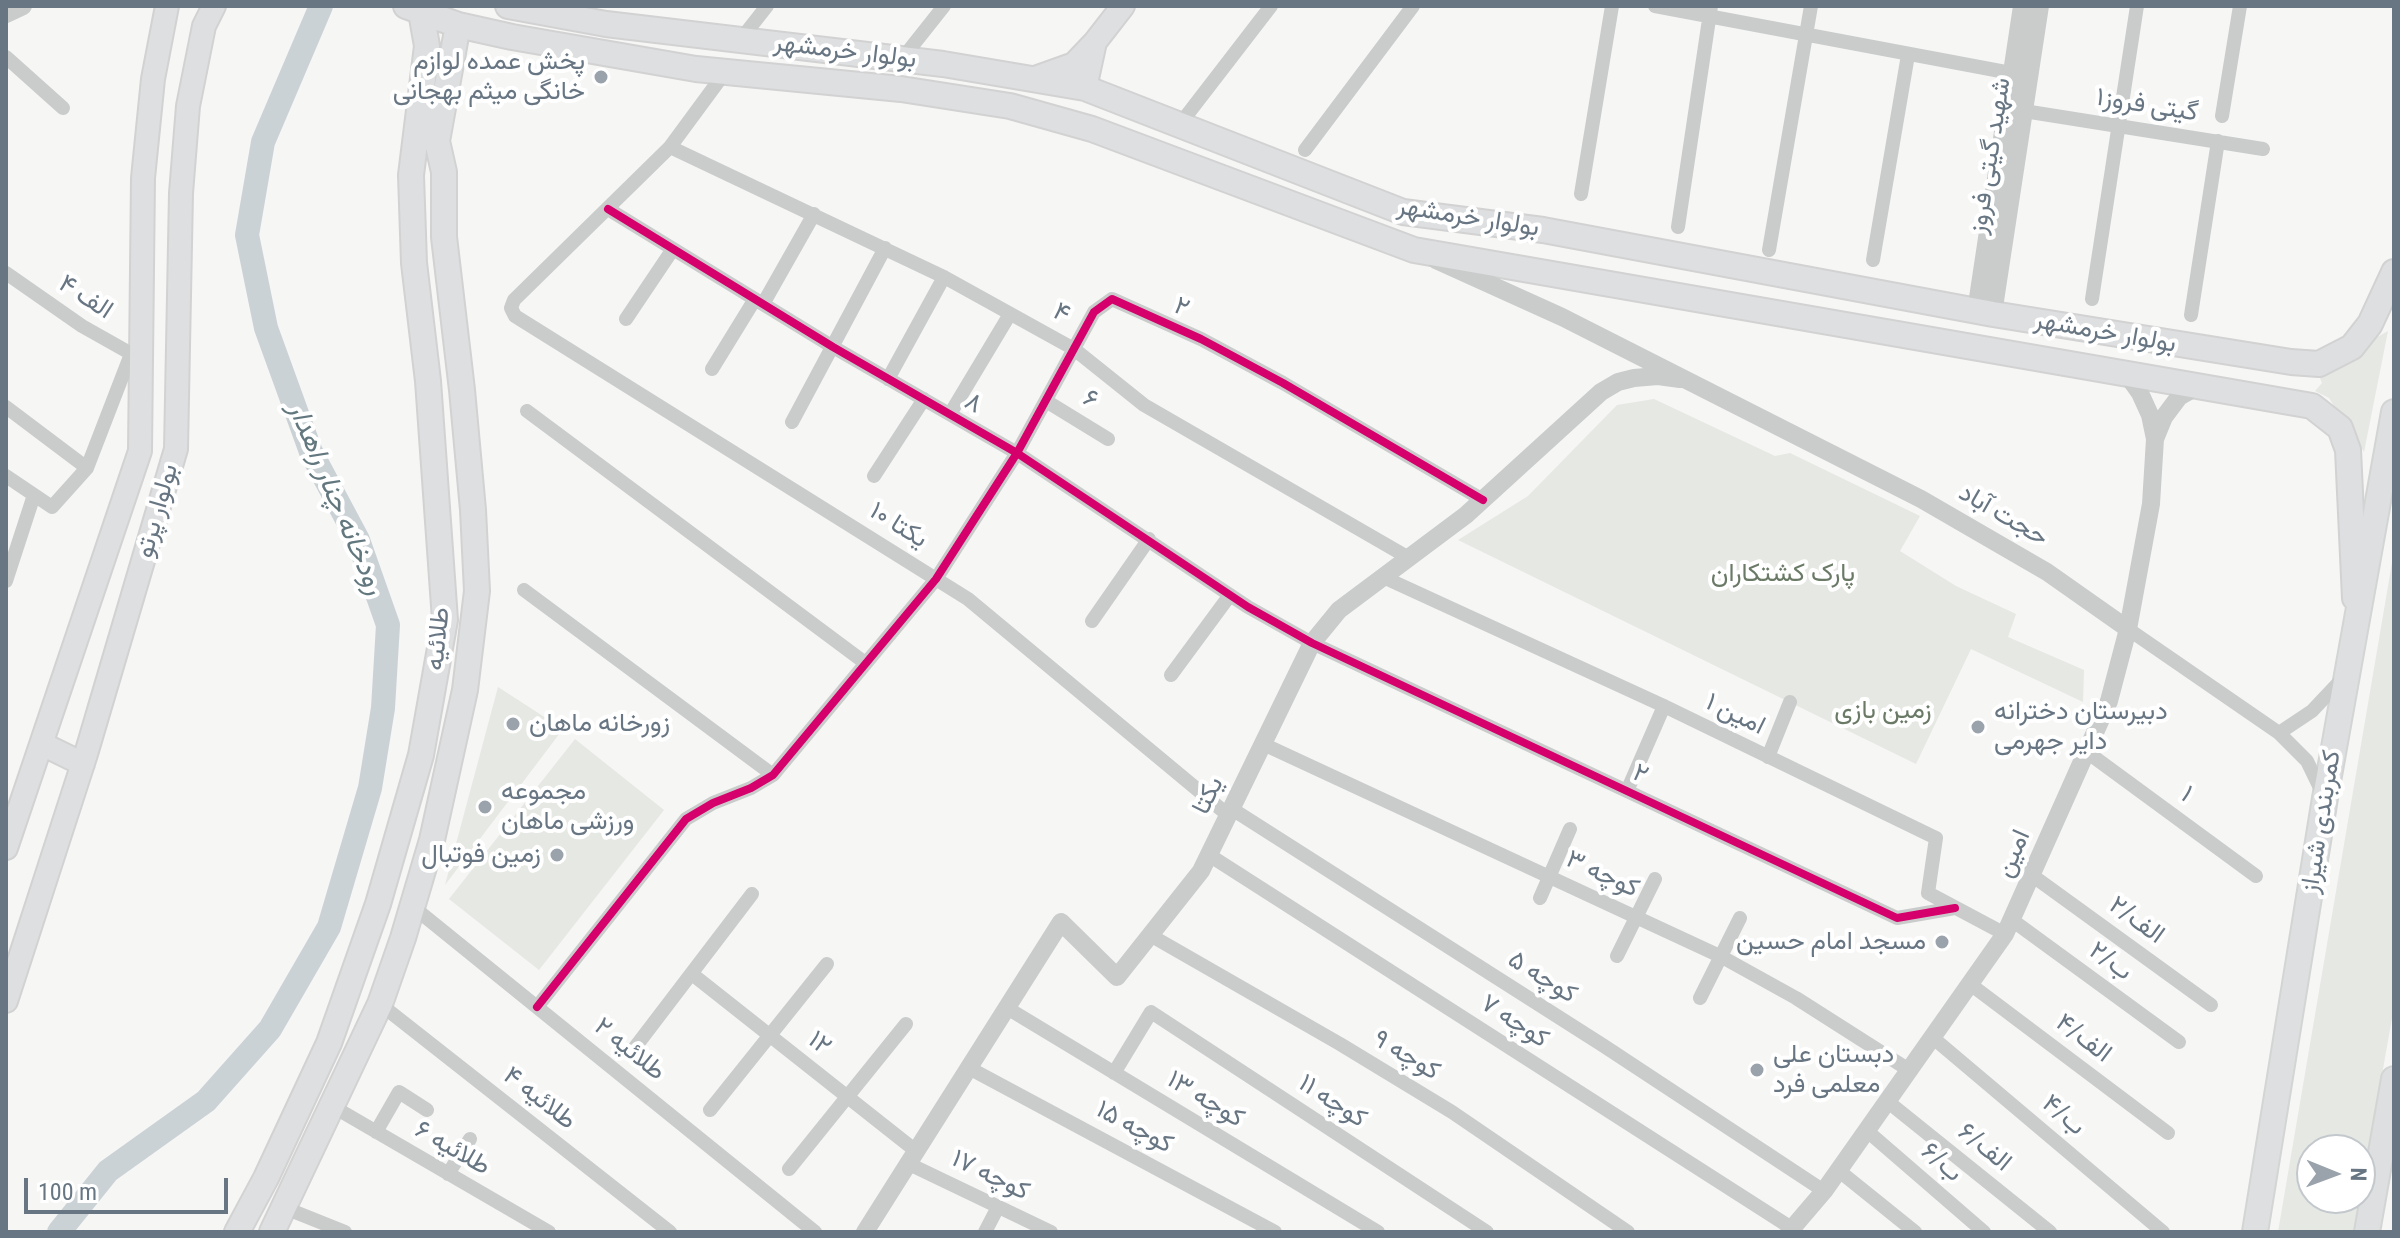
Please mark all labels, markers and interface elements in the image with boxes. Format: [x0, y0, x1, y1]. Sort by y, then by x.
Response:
street label: بولوار خرمشهر [772, 28, 918, 76]
place label: پخش عمده لوازم خانگی میثم بهجانی [393, 46, 585, 108]
marker: پخش عمده لوازم خانگی میثم بهجانی [592, 68, 610, 86]
street label: شهید گیتی فروز [1963, 76, 2019, 236]
street label: ۱گیتی فروز [2094, 83, 2200, 129]
street label: بولوار خرمشهر [1395, 191, 1541, 245]
street label: ۴ الف [52, 269, 118, 327]
street label: ۲ [1168, 291, 1194, 325]
street label: ۴ [1047, 297, 1075, 331]
street label: بولوار خرمشهر [2032, 305, 2178, 361]
street label: ۶ [1076, 383, 1104, 417]
street label: ۸ [959, 387, 987, 421]
water label: رودخانه چنار راهدار [279, 398, 391, 600]
street label: بولوار پرتو [130, 461, 186, 561]
street label: حجت آباد [1953, 478, 2053, 554]
street label: ۱۰ یکتا [863, 496, 933, 556]
park label: پارک کشتکاران [1711, 558, 1855, 590]
street label: طلائیه [420, 606, 458, 672]
street label: امین ۱ [1700, 687, 1770, 743]
park label: زمین بازی [1834, 695, 1932, 727]
place label: دبیرستان دخترانه دایر جهرمی [1994, 696, 2168, 758]
place label: زورخانه ماهان [529, 708, 670, 740]
marker: زورخانه ماهان [504, 715, 522, 733]
marker: دبیرستان دخترانه دایر جهرمی [1969, 718, 1987, 736]
street label: کمربندی شیراز [2295, 748, 2349, 896]
street label: ۲ [1627, 758, 1653, 792]
street label: یکتا [1187, 772, 1231, 820]
place label: مجموعه ورزشی ماهان [501, 776, 634, 838]
street label: ۱ [2174, 780, 2198, 810]
marker: مجموعه ورزشی ماهان [476, 798, 494, 816]
street label: امین [1990, 825, 2038, 883]
place label: زمین فوتبال [421, 839, 541, 871]
street label: کوچه ۳ [1560, 845, 1644, 905]
marker: زمین فوتبال [548, 846, 566, 864]
street label: ۲/الف [2102, 890, 2170, 952]
place label: مسجد امام حسین [1736, 926, 1926, 958]
marker: مسجد امام حسین [1933, 933, 1951, 951]
street label: ۲/ب [2082, 936, 2138, 988]
street label: کوچه ۵ [1502, 945, 1582, 1011]
street label: کوچه ۷ [1474, 988, 1554, 1056]
street label: ۴/الف [2049, 1008, 2117, 1070]
street label: طلائیه ۲ [587, 1012, 671, 1088]
street label: کوچه ۹ [1367, 1024, 1445, 1088]
street label: ۱۲ [801, 1025, 837, 1063]
place label: دبستان علی معلمی فرد [1773, 1039, 1894, 1100]
street label: طلائیه ۴ [496, 1061, 582, 1137]
marker: دبستان علی معلمی فرد [1748, 1061, 1766, 1079]
street label: کوچه ۱۳ [1161, 1065, 1249, 1135]
street label: کوچه ۱۱ [1292, 1068, 1372, 1136]
street label: ۴/ب [2035, 1089, 2091, 1143]
street label: کوچه ۱۵ [1090, 1095, 1178, 1161]
street label: طلائیه ۶ [409, 1115, 495, 1183]
street label: ۶/الف [1951, 1117, 2017, 1179]
north arrow [2296, 1134, 2376, 1214]
street label: ب/۶ [1914, 1136, 1968, 1190]
street label: کوچه ۱۷ [946, 1144, 1034, 1208]
scale bar [28, 1162, 232, 1212]
text: N [2346, 1167, 2371, 1181]
text: 100 m [38, 1178, 97, 1206]

